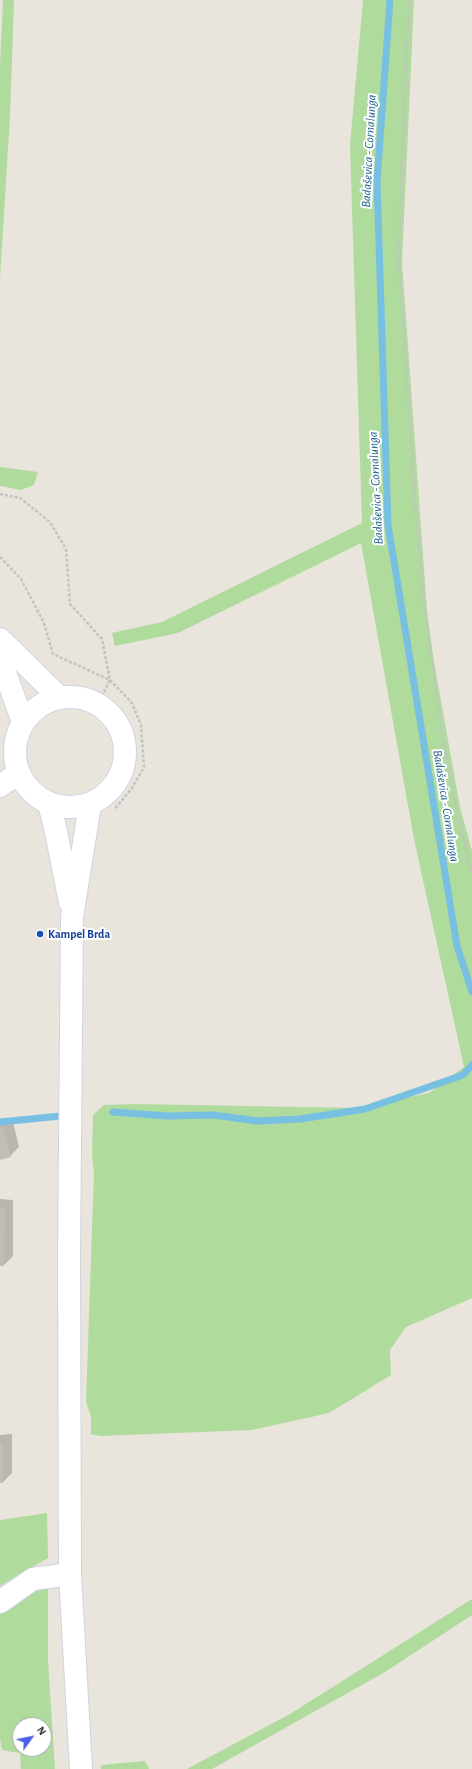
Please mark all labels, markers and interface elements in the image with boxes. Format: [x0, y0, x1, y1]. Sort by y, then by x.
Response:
water label: Badaševica - Cornalunga [358, 94, 380, 208]
water label: Badaševica - Cornalunga [365, 431, 387, 545]
water label: Badaševica - Cornalunga [429, 749, 463, 863]
place label: Kampel Brda [48, 927, 110, 941]
marker: Kampel Brda [35, 929, 45, 939]
north arrow [12, 1717, 52, 1757]
text: N [35, 1725, 48, 1737]

